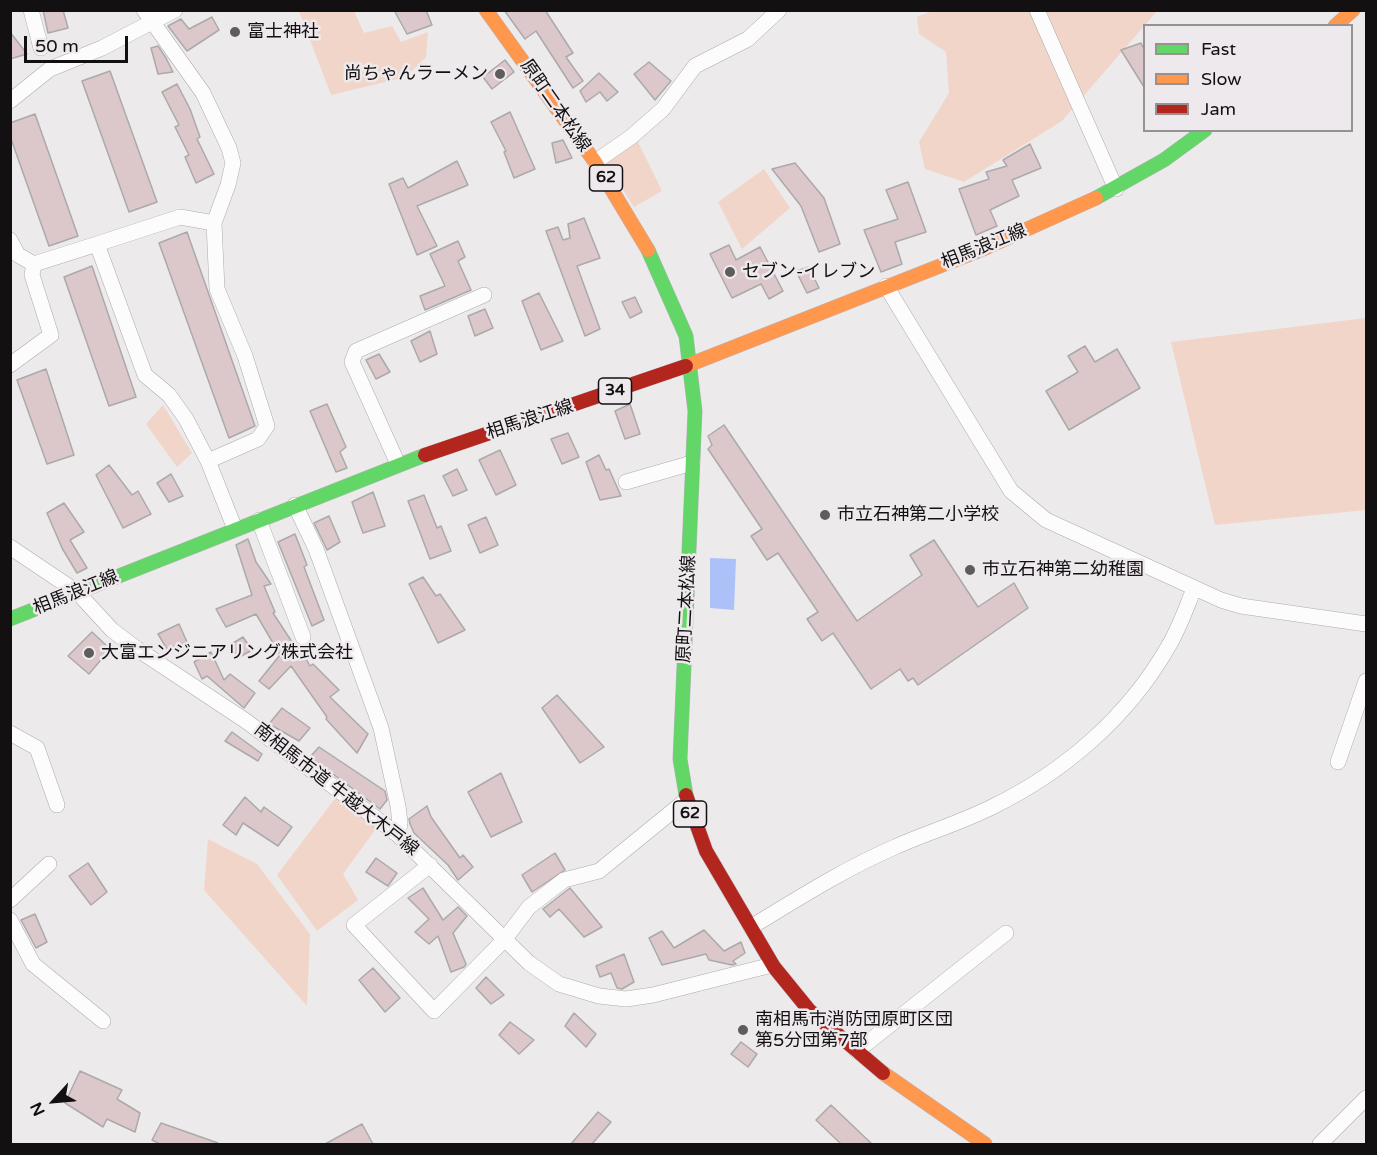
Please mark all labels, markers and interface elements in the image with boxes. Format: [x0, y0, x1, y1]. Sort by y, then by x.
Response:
place label: 富士神社 [247, 21, 319, 43]
scale bar [27, 24, 130, 62]
legend [1143, 24, 1353, 132]
marker: 富士神社 [228, 25, 242, 39]
text: 50 m [35, 35, 79, 57]
text: Fast [1201, 38, 1236, 60]
street label: 原町二本松線 [515, 56, 595, 156]
place label: 尚ちゃんラーメン [344, 63, 488, 85]
marker: 尚ちゃんラーメン [493, 67, 507, 81]
text: Slow [1201, 68, 1242, 90]
text: Jam [1201, 98, 1236, 120]
road number: 62 [590, 165, 622, 191]
street label: 相馬浪江線 [938, 220, 1030, 274]
place label: セブン-イレブン [742, 261, 875, 283]
marker: セブン-イレブン [723, 265, 737, 279]
road number: 34 [598, 378, 632, 404]
street label: 相馬浪江線 [484, 396, 576, 444]
place label: 市立石神第二小学校 [837, 504, 999, 526]
marker: 市立石神第二小学校 [818, 508, 832, 522]
street label: 原町二本松線 [673, 555, 701, 663]
place label: 市立石神第二幼稚園 [982, 559, 1144, 581]
marker: 市立石神第二幼稚園 [963, 563, 977, 577]
street label: 相馬浪江線 [30, 566, 122, 620]
place label: 大富エンジニアリング株式会社 [101, 642, 353, 664]
marker: 大富エンジニアリング株式会社 [82, 646, 96, 660]
street label: 南相馬市道 牛越大木戸線 [249, 719, 423, 861]
road number: 62 [674, 801, 706, 827]
place label: 南相馬市消防団原町区団 第5分団第7部 [755, 1009, 953, 1052]
marker: 南相馬市消防団原町区団 第5分団第7部 [736, 1023, 750, 1037]
north arrow [24, 1071, 84, 1131]
text: N [26, 1099, 50, 1119]

